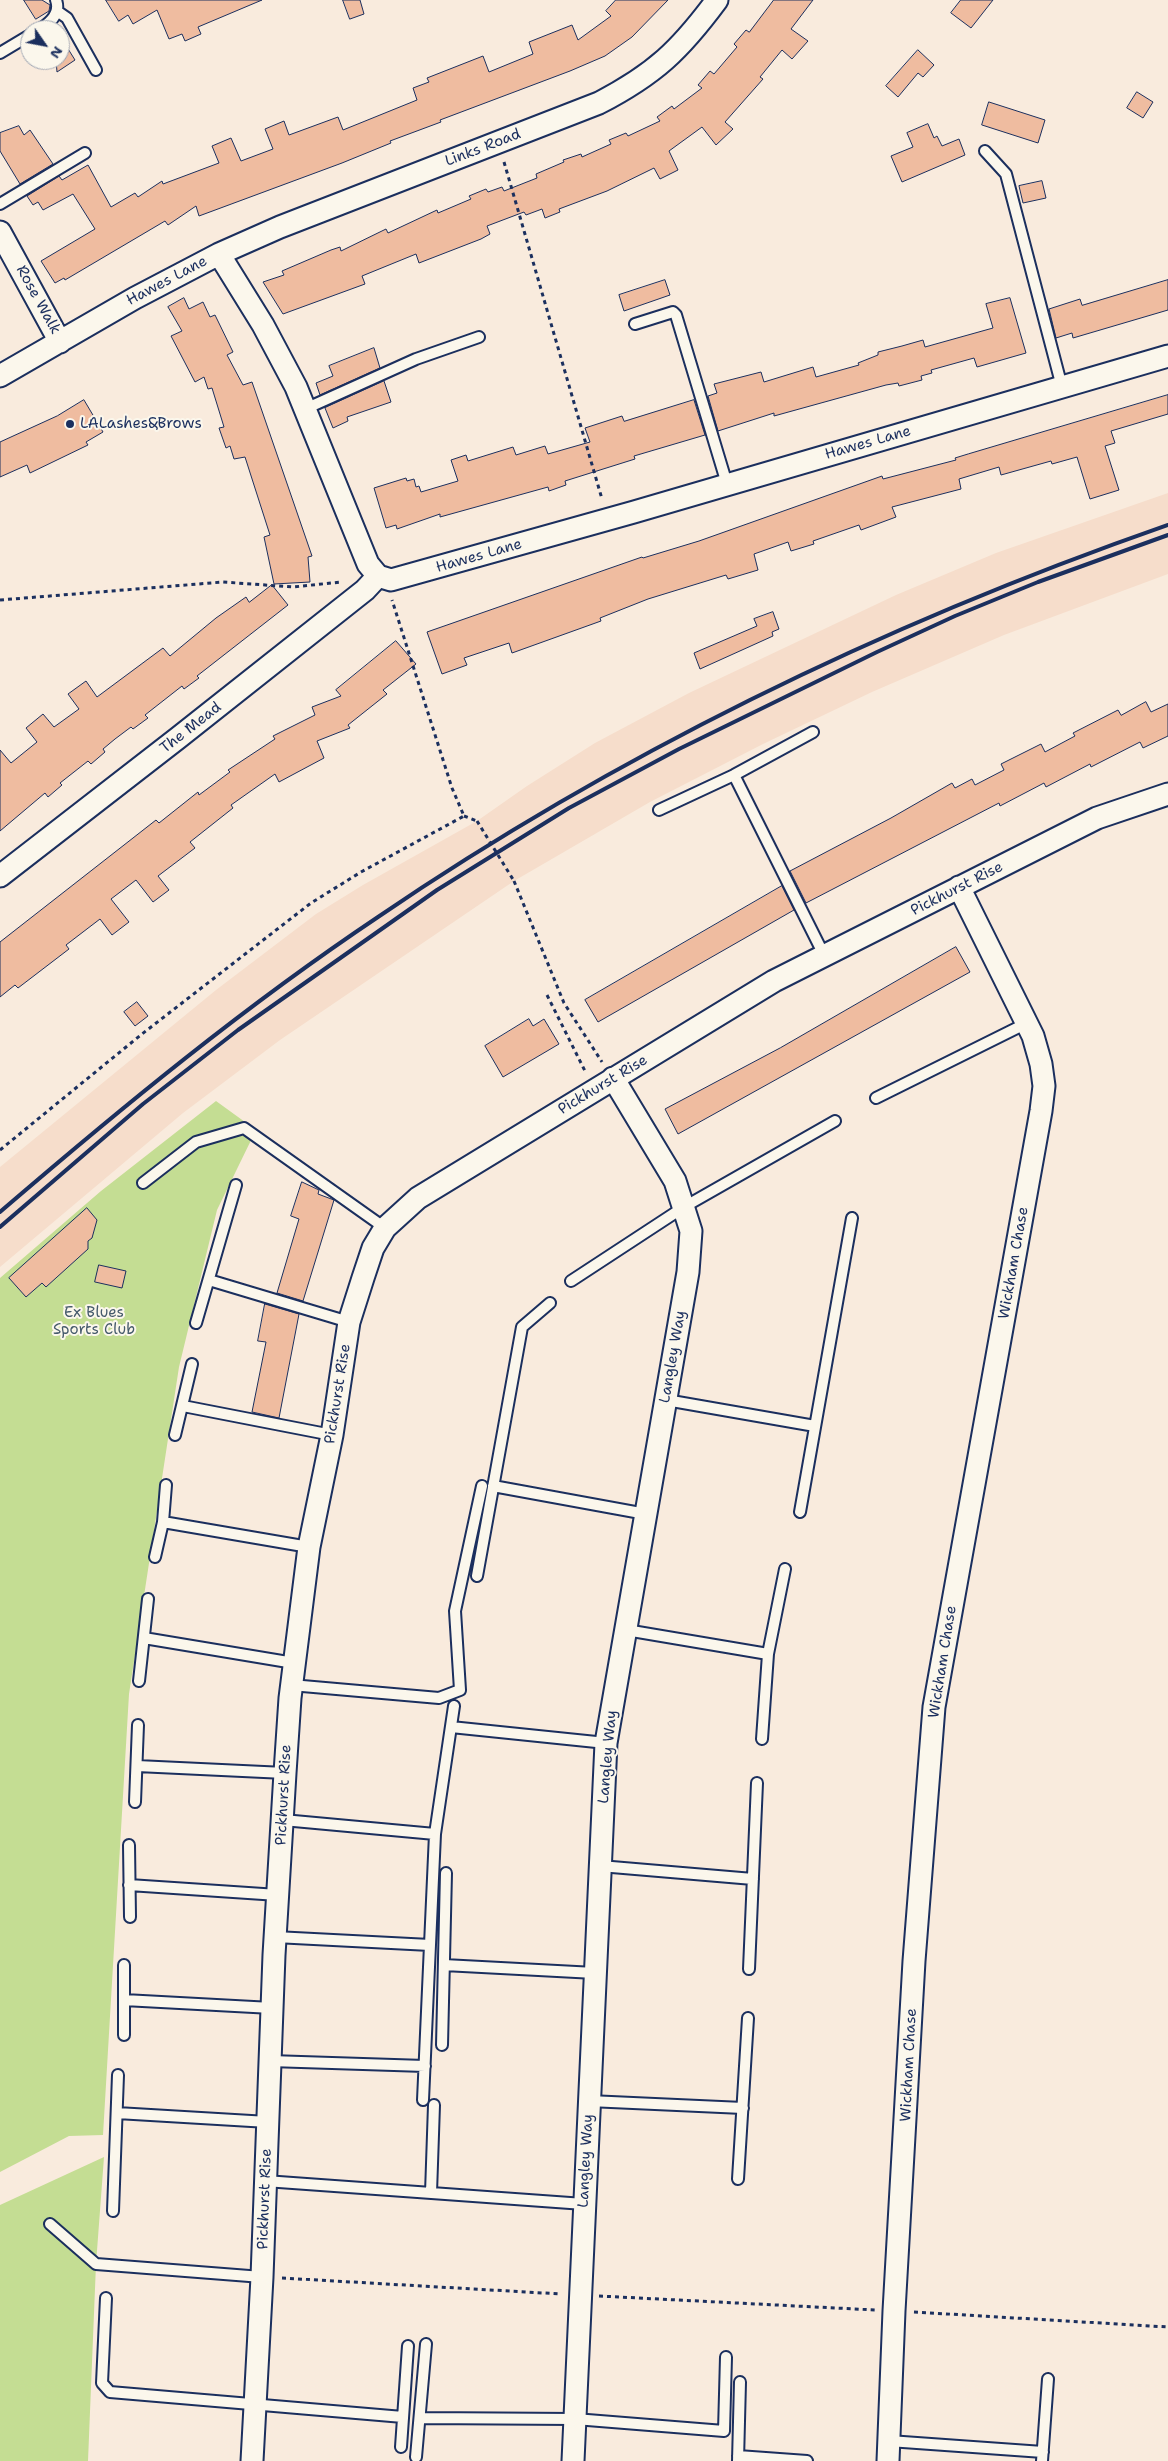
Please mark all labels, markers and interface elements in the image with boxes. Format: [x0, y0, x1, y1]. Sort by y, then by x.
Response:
north arrow [20, 20, 70, 70]
text: N [46, 43, 67, 62]
street label: Links Road [443, 125, 523, 171]
street label: Hawes Lane [124, 252, 210, 310]
street label: Rose Walk [12, 262, 64, 338]
place label: LALashes&Brows [80, 415, 202, 433]
marker: LALashes&Brows [64, 418, 76, 430]
street label: Hawes Lane [823, 422, 913, 464]
street label: Hawes Lane [434, 535, 524, 577]
street label: The Mead [157, 698, 225, 758]
street label: Pickhurst Rise [908, 858, 1006, 920]
street label: Pickhurst Rise [555, 1051, 651, 1119]
street label: Wickham Chase [995, 1205, 1033, 1321]
park label: Ex Blues Sports Club [53, 1304, 135, 1339]
street label: Langley Way [656, 1309, 690, 1405]
street label: Pickhurst Rise [321, 1343, 355, 1445]
street label: Wickham Chase [925, 1604, 961, 1720]
street label: Langley Way [595, 1710, 621, 1804]
street label: Pickhurst Rise [272, 1744, 296, 1846]
street label: Wickham Chase [897, 2008, 921, 2122]
street label: Langley Way [575, 2114, 597, 2208]
street label: Pickhurst Rise [254, 2148, 276, 2250]

